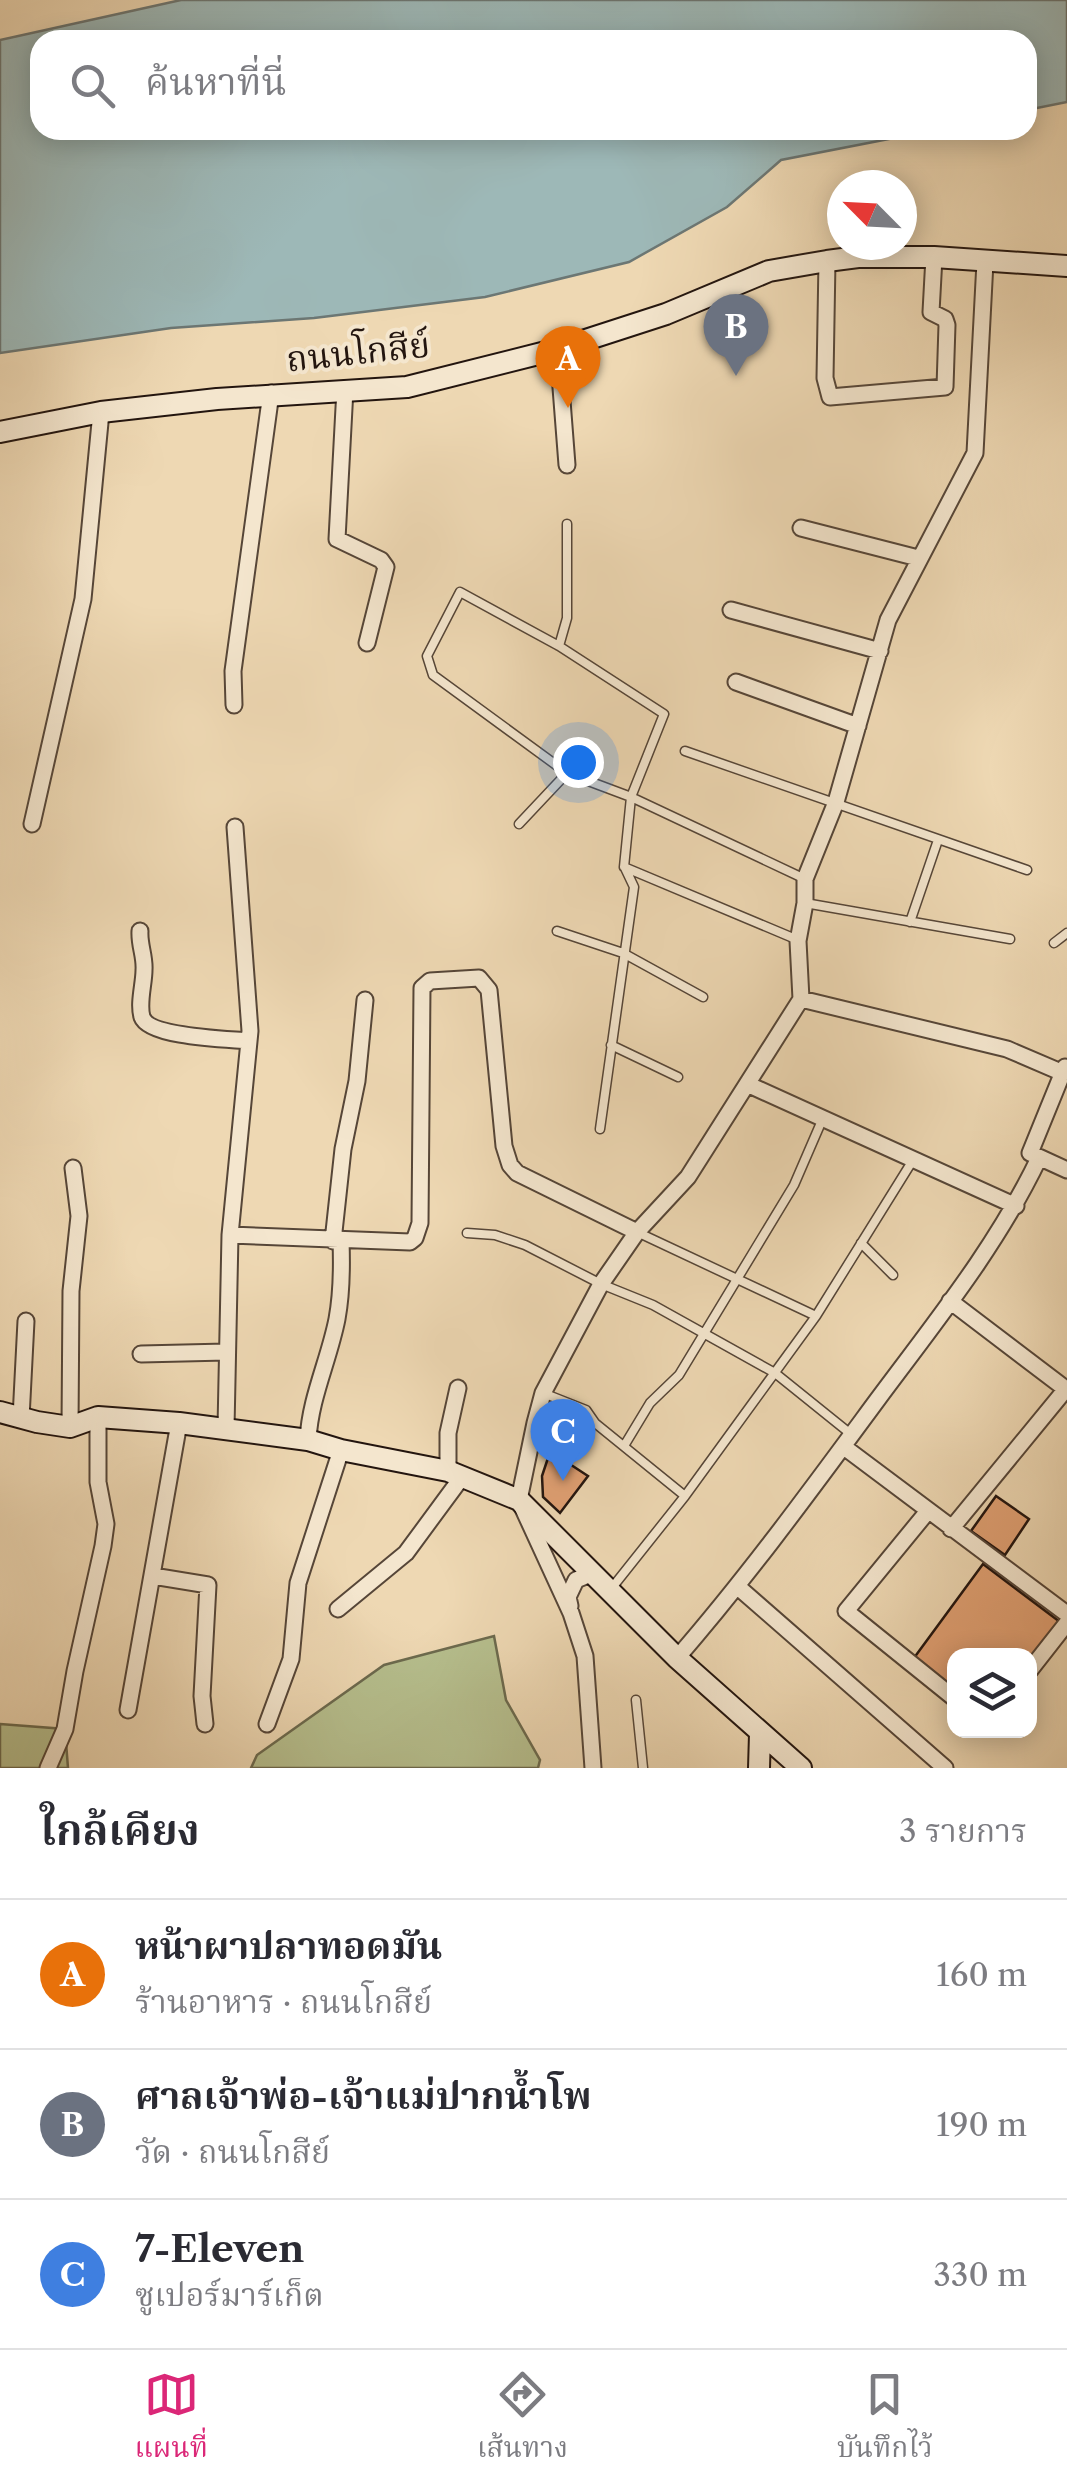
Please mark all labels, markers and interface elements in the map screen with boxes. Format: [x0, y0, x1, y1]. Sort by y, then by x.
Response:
search box [30, 30, 1037, 140]
icon: search [65, 58, 120, 113]
text: ค้นหาที่นี่ [145, 58, 286, 105]
north arrow [827, 170, 917, 260]
pin: B [704, 294, 768, 376]
street label: ถนนโกสีย์ [284, 320, 432, 380]
pin: A [536, 326, 600, 408]
your location [553, 737, 604, 788]
pin: C [530, 1398, 596, 1481]
map controls [947, 1648, 1037, 1738]
button: layers [947, 1648, 1037, 1738]
text: ใกล้เคียง [40, 1804, 200, 1856]
text: 3 รายการ [899, 1811, 1027, 1850]
text: หน้าผาปลาทอดมัน [135, 1922, 442, 1969]
text: A [60, 1955, 85, 1994]
text: 160 m [936, 1955, 1027, 1994]
text: ร้านอาหาร · ถนนโกสีย์ [135, 1982, 432, 2021]
text: ศาลเจ้าพ่อ-เจ้าแม่ปากน้ำโพ [135, 2072, 592, 2119]
text: B [61, 2105, 84, 2144]
text: 190 m [936, 2105, 1027, 2144]
text: วัด · ถนนโกสีย์ [135, 2132, 330, 2171]
text: 7-Eleven [135, 2225, 304, 2272]
text: C [60, 2255, 85, 2294]
text: 330 m [933, 2255, 1027, 2294]
text: ซูเปอร์มาร์เก็ต [135, 2275, 324, 2314]
tab: แผนที่ [135, 2367, 208, 2472]
tab: เส้นทาง [477, 2367, 568, 2472]
tab: บันทึกไว้ [837, 2367, 932, 2472]

